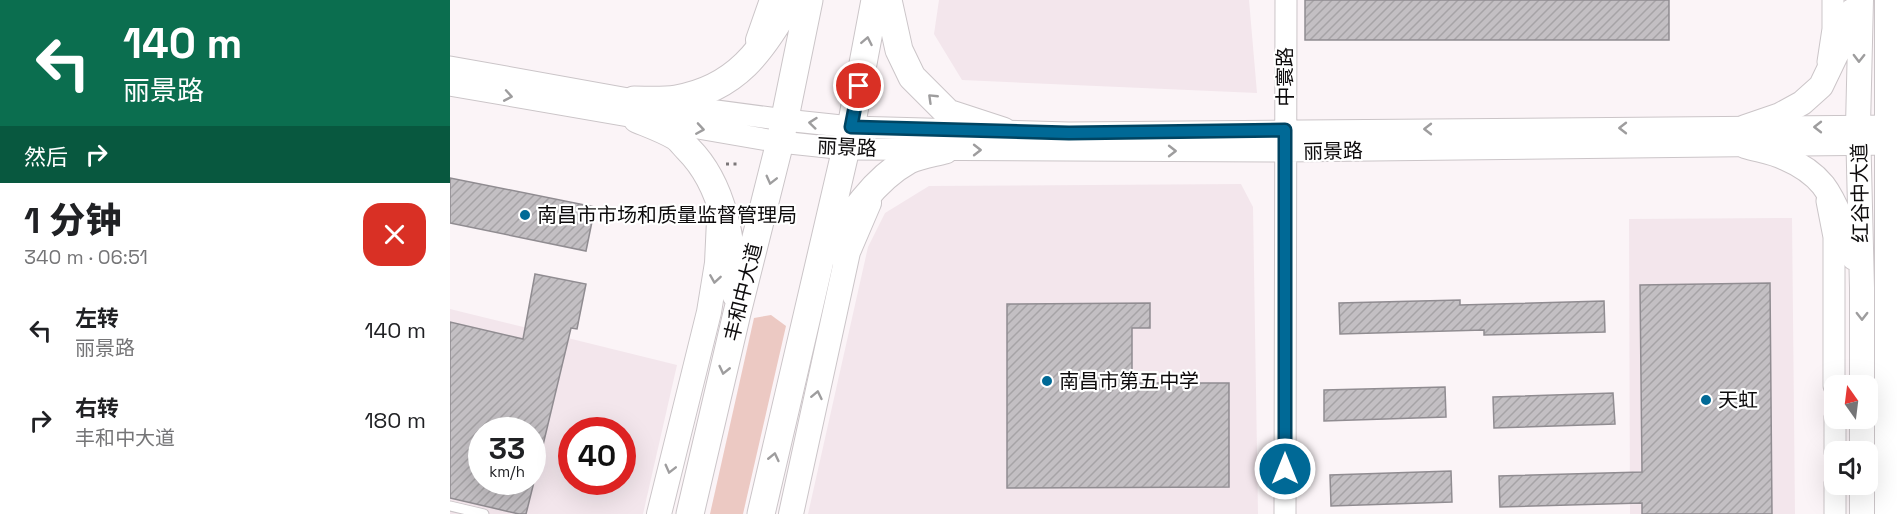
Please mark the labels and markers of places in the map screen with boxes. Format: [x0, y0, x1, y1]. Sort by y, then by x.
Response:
pin [833, 60, 884, 111]
place label: 南昌市市场和质量监督管理局 [537, 202, 797, 228]
marker: 南昌市市场和质量监督管理局 [518, 208, 532, 222]
place label: 南昌市第五中学 [1059, 368, 1199, 394]
marker: 南昌市第五中学 [1040, 374, 1054, 388]
place label: 天虹 [1718, 387, 1758, 413]
marker: 天虹 [1699, 393, 1713, 407]

